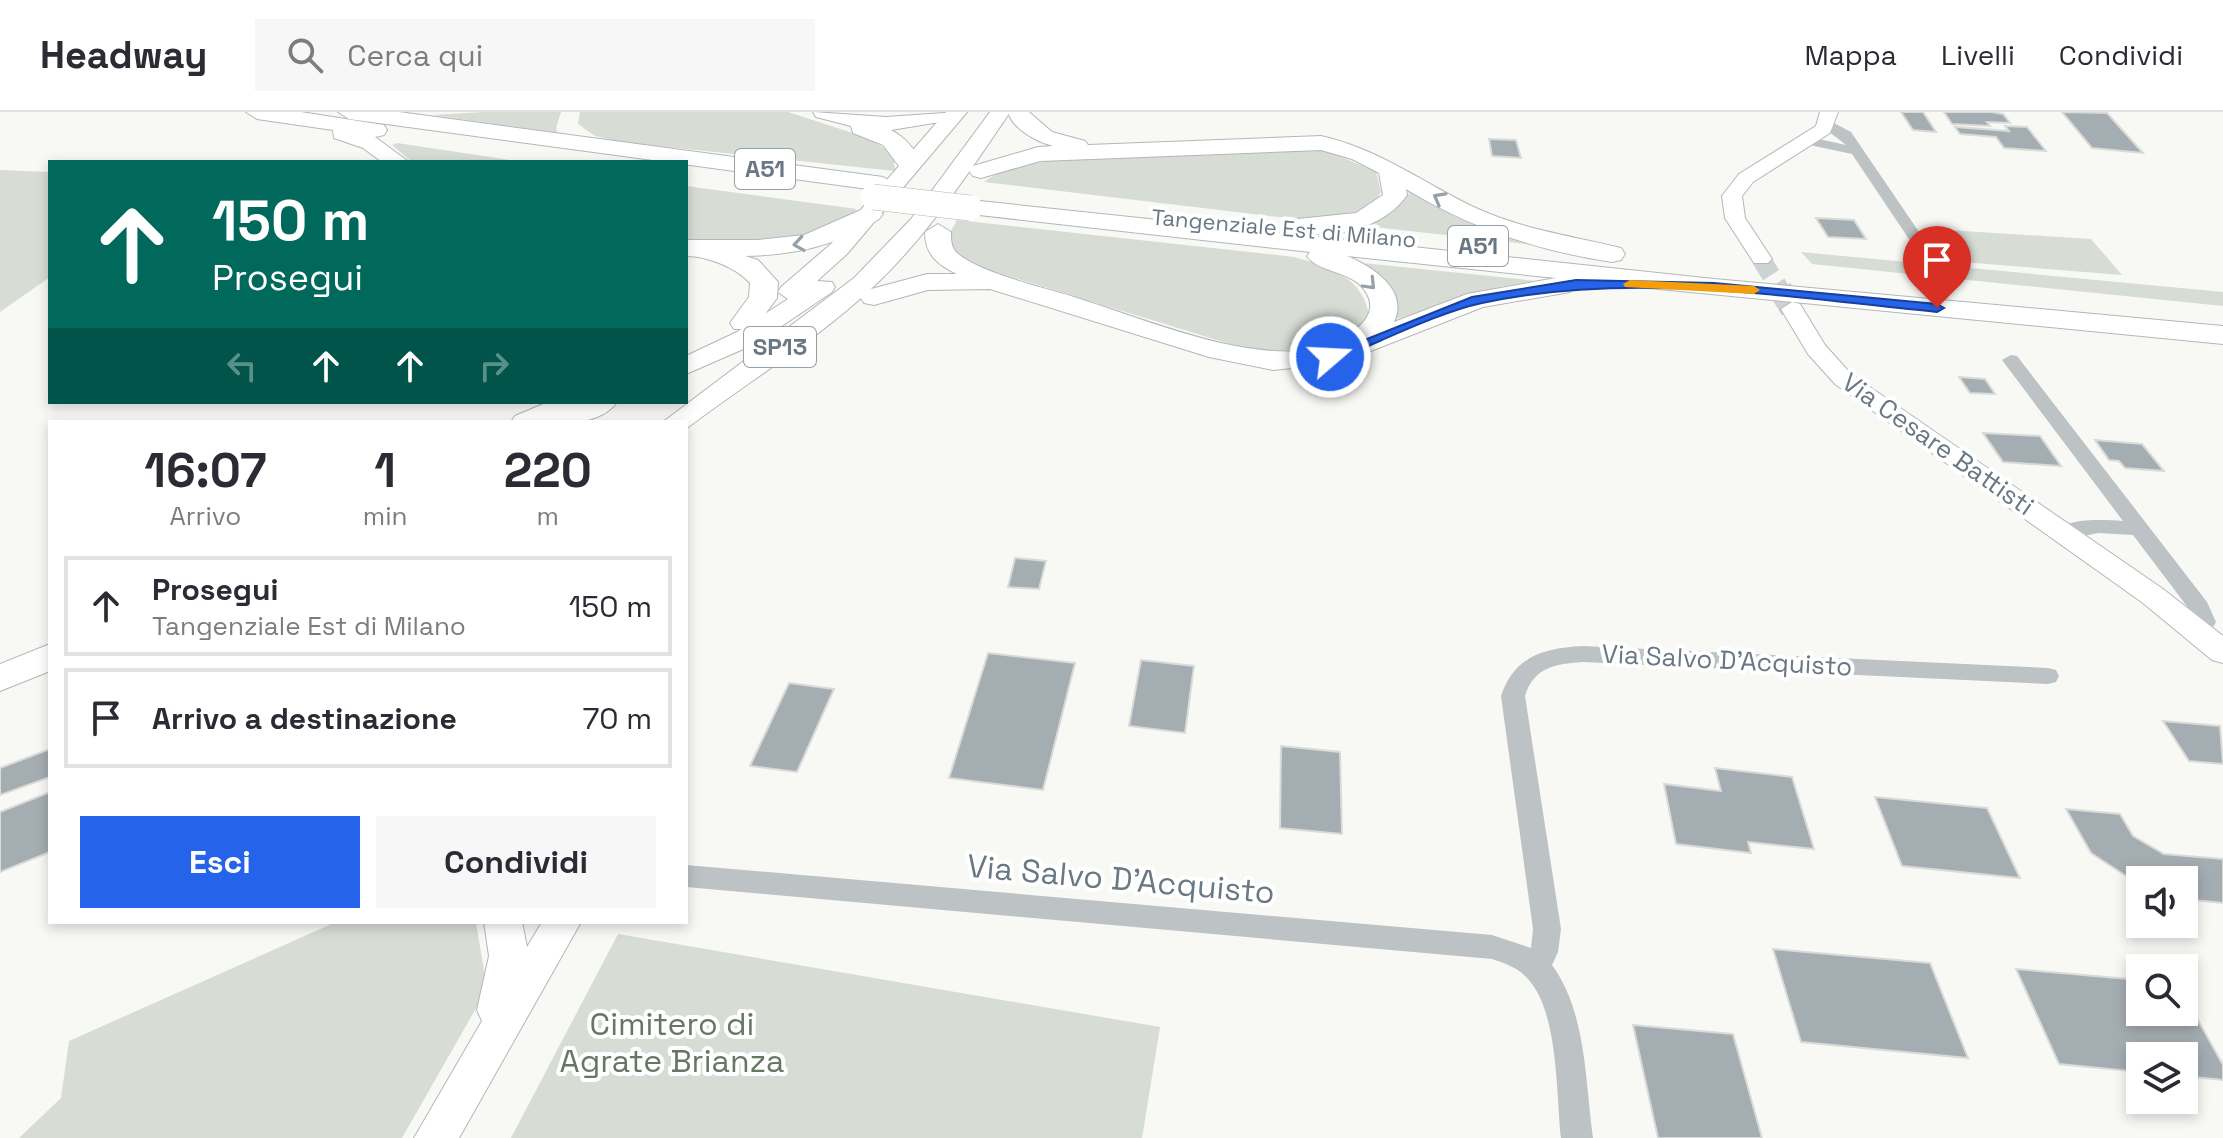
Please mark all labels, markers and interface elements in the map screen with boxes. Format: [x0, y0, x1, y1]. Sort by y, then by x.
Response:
search box [255, 19, 815, 91]
text: Headway [40, 31, 207, 79]
icon: search [283, 33, 327, 77]
text: Cerca qui [347, 36, 483, 75]
text: Mappa [1804, 37, 1897, 73]
text: Livelli [1941, 37, 2015, 73]
text: Condividi [2059, 37, 2183, 73]
road number: A51 [735, 149, 795, 189]
text: 150 m [212, 185, 369, 256]
icon: ahead [80, 192, 184, 296]
one-way arrow [1433, 192, 1448, 208]
street label: Tangenziale Est di Milano [1150, 202, 1418, 254]
road number: A51 [1448, 226, 1508, 266]
pin [1903, 226, 1971, 308]
one-way arrow [792, 234, 805, 251]
icon: arrive [1915, 238, 1959, 282]
text: Prosegui [212, 255, 363, 301]
one-way arrow [1360, 275, 1375, 289]
position arrow [1288, 315, 1372, 399]
road number: SP13 [744, 327, 816, 367]
icon: left [220, 344, 264, 388]
icon: ahead [304, 344, 348, 388]
icon: ahead [388, 344, 432, 388]
icon: right [472, 344, 516, 388]
street label: Via Cesare Battisti [1835, 365, 2041, 523]
text: 16:07 [144, 440, 267, 501]
text: 1 [374, 440, 396, 501]
text: 220 [504, 440, 592, 501]
text: Arrivo [169, 499, 241, 533]
text: min [363, 499, 407, 533]
text: m [537, 499, 559, 533]
text: Prosegui [152, 570, 278, 609]
icon: ahead [84, 584, 128, 628]
text: 150 m [569, 587, 652, 626]
text: Tangenziale Est di Milano [152, 609, 466, 643]
street label: Via Salvo D'Acquisto [1601, 636, 1853, 684]
icon: arrive [84, 696, 128, 740]
text: Arrivo a destinazione [152, 699, 457, 738]
text: 70 m [583, 699, 652, 738]
button: Esci [80, 816, 360, 908]
button: Condividi [376, 816, 656, 908]
street label: Via Salvo D'Acquisto [966, 846, 1276, 912]
map controls [2126, 866, 2198, 1114]
button: sound [2126, 866, 2198, 938]
button: search [2126, 954, 2198, 1026]
park label: Cimitero di Agrate Brianza [560, 1004, 784, 1081]
button: layers [2126, 1042, 2198, 1114]

